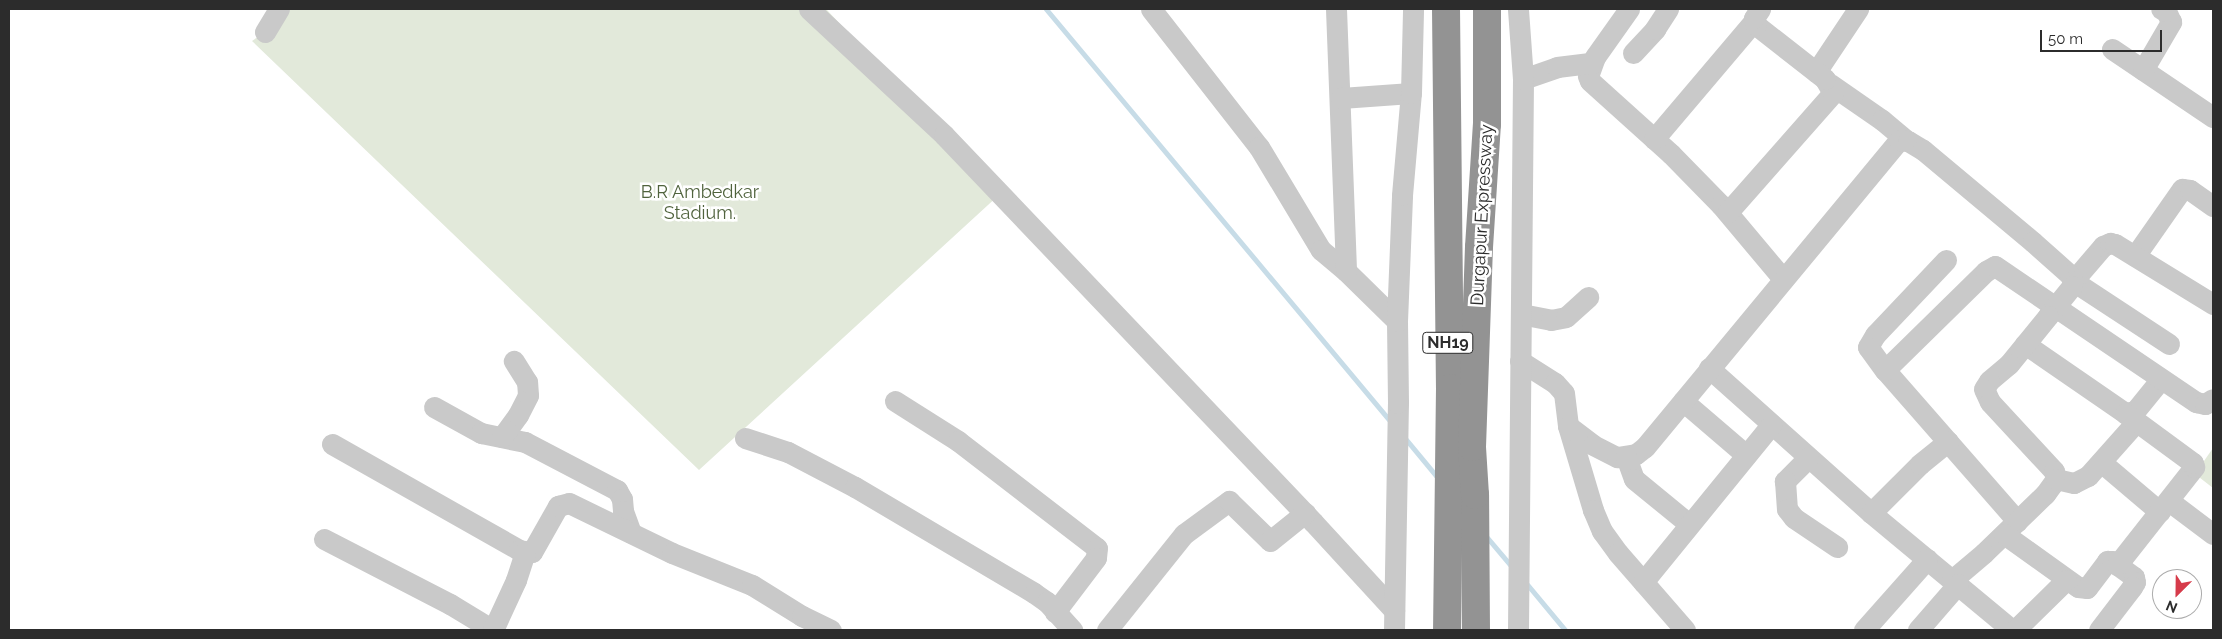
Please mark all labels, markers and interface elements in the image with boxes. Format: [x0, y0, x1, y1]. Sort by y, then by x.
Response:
scale bar [2042, 20, 2164, 52]
text: 50 m [2048, 30, 2083, 48]
street label: Durgapur Expressway [1466, 124, 1498, 306]
park label: B.R Ambedkar Stadium. [641, 182, 759, 224]
road number: NH19 [1422, 329, 1474, 356]
north arrow [2152, 569, 2202, 619]
text: N [2163, 597, 2180, 616]

